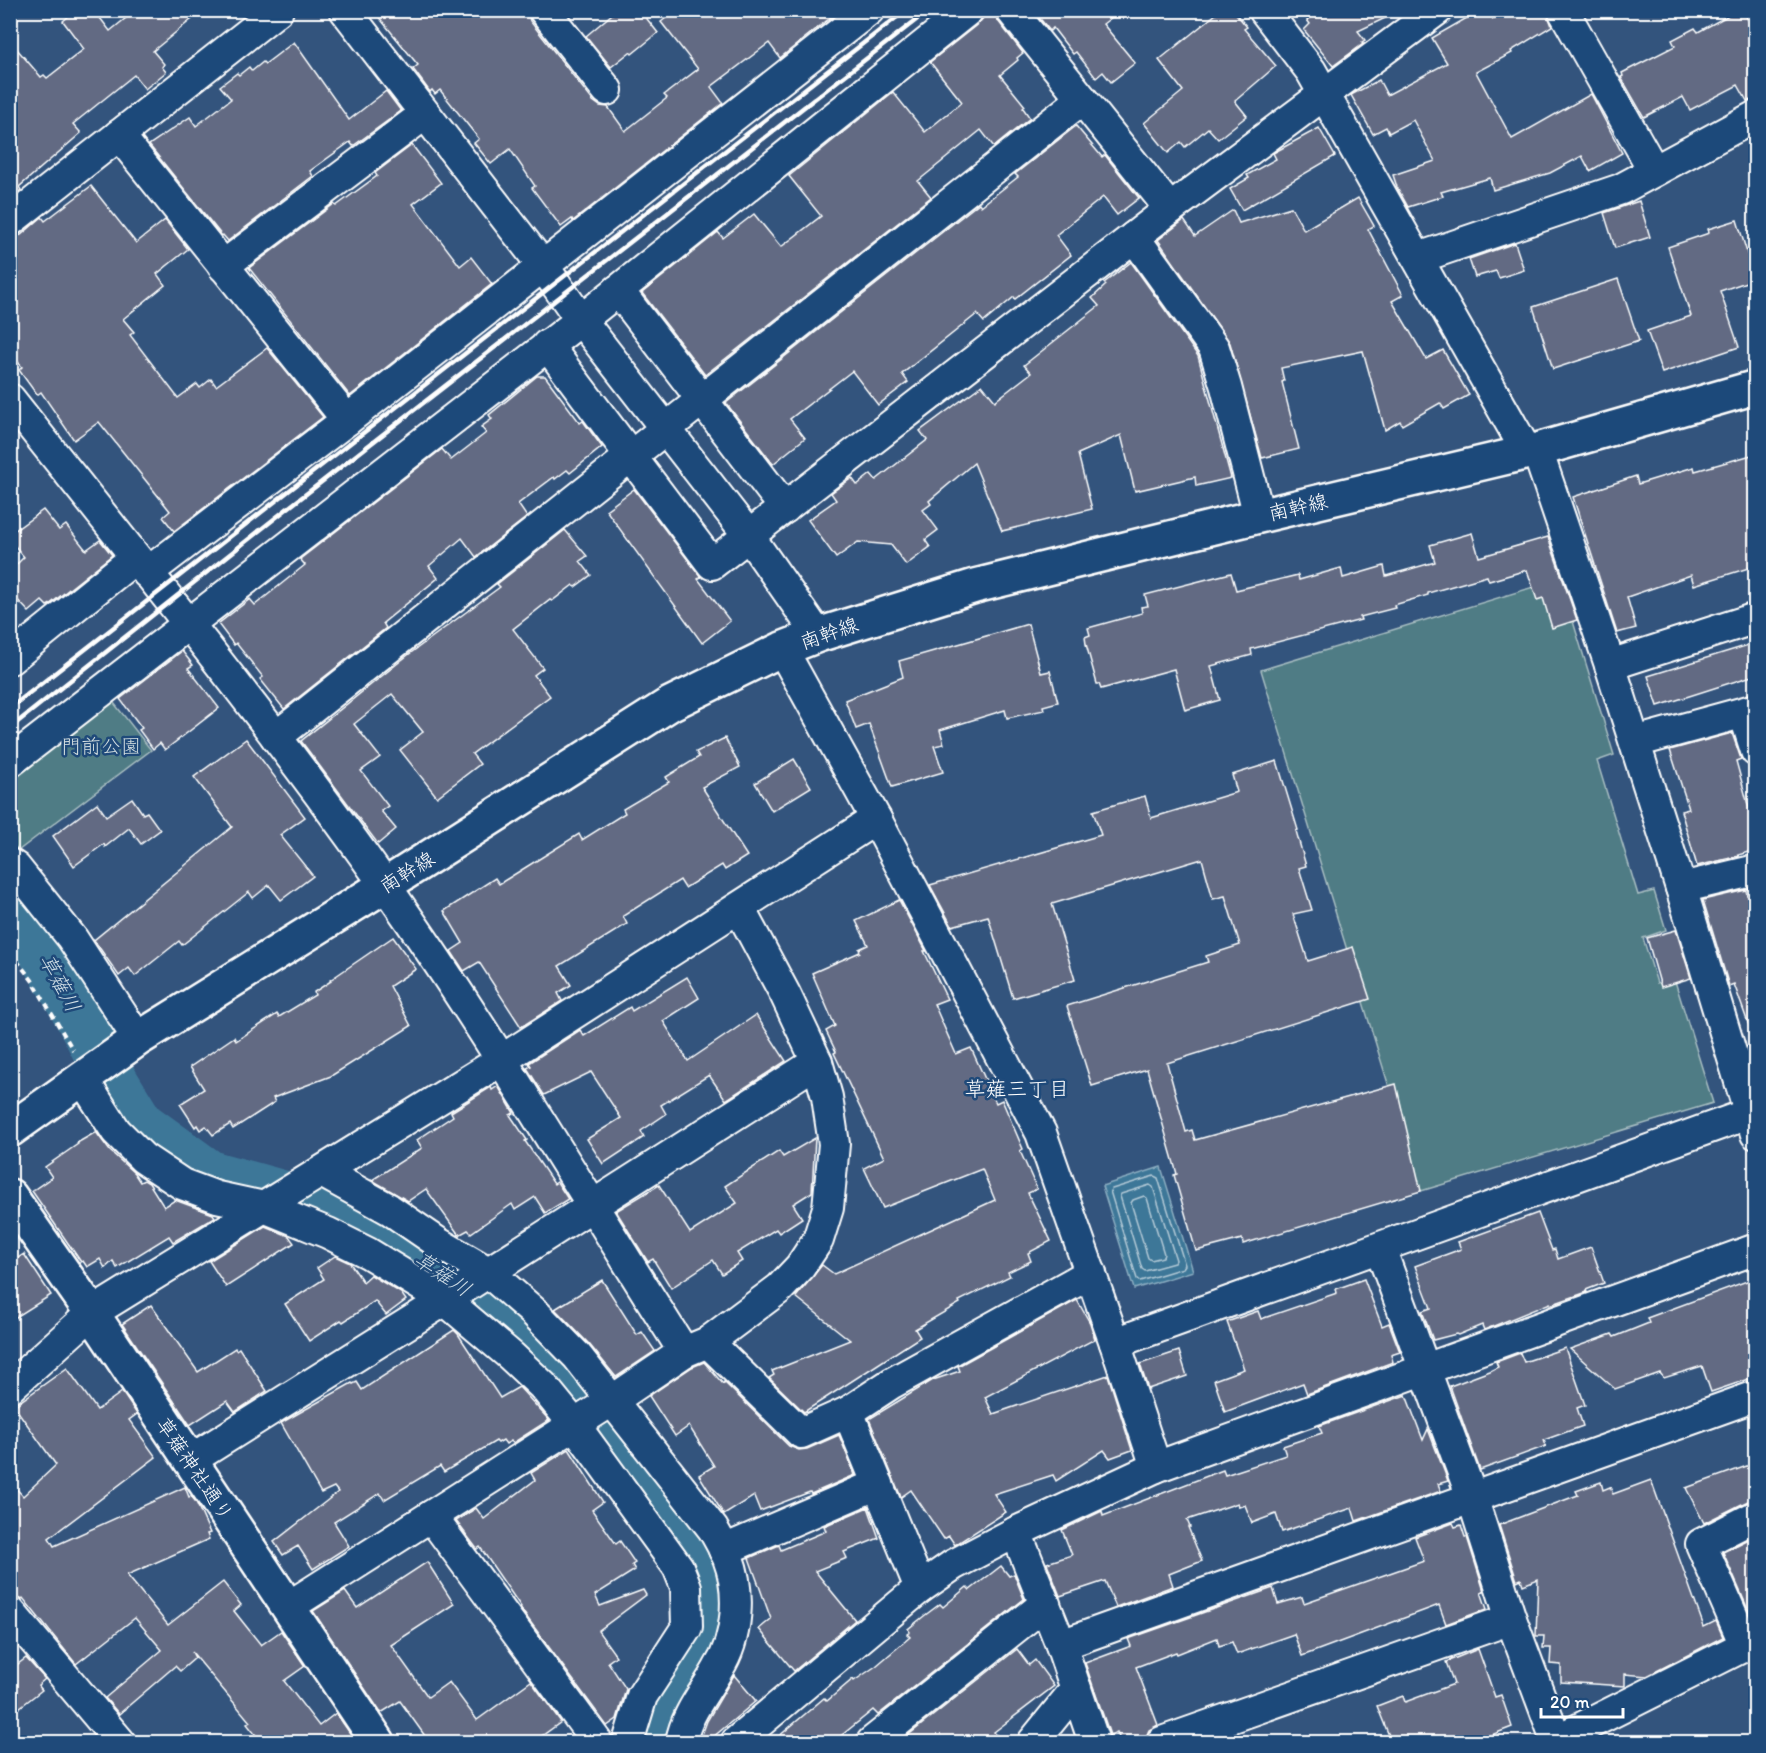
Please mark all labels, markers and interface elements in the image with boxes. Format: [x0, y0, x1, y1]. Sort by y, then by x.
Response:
street label: 南幹線 [1266, 489, 1330, 525]
street label: 南幹線 [797, 612, 861, 654]
park label: 門前公園 [61, 734, 141, 758]
street label: 南幹線 [375, 846, 439, 898]
water label: 草薙川 [35, 949, 86, 1016]
district label: 草薙三丁目 [965, 1076, 1070, 1101]
water label: 草薙川 [410, 1246, 476, 1302]
street label: 草薙神社通り [151, 1413, 239, 1525]
scale bar [1541, 1681, 1624, 1719]
text: 20 m [1550, 1691, 1590, 1713]

